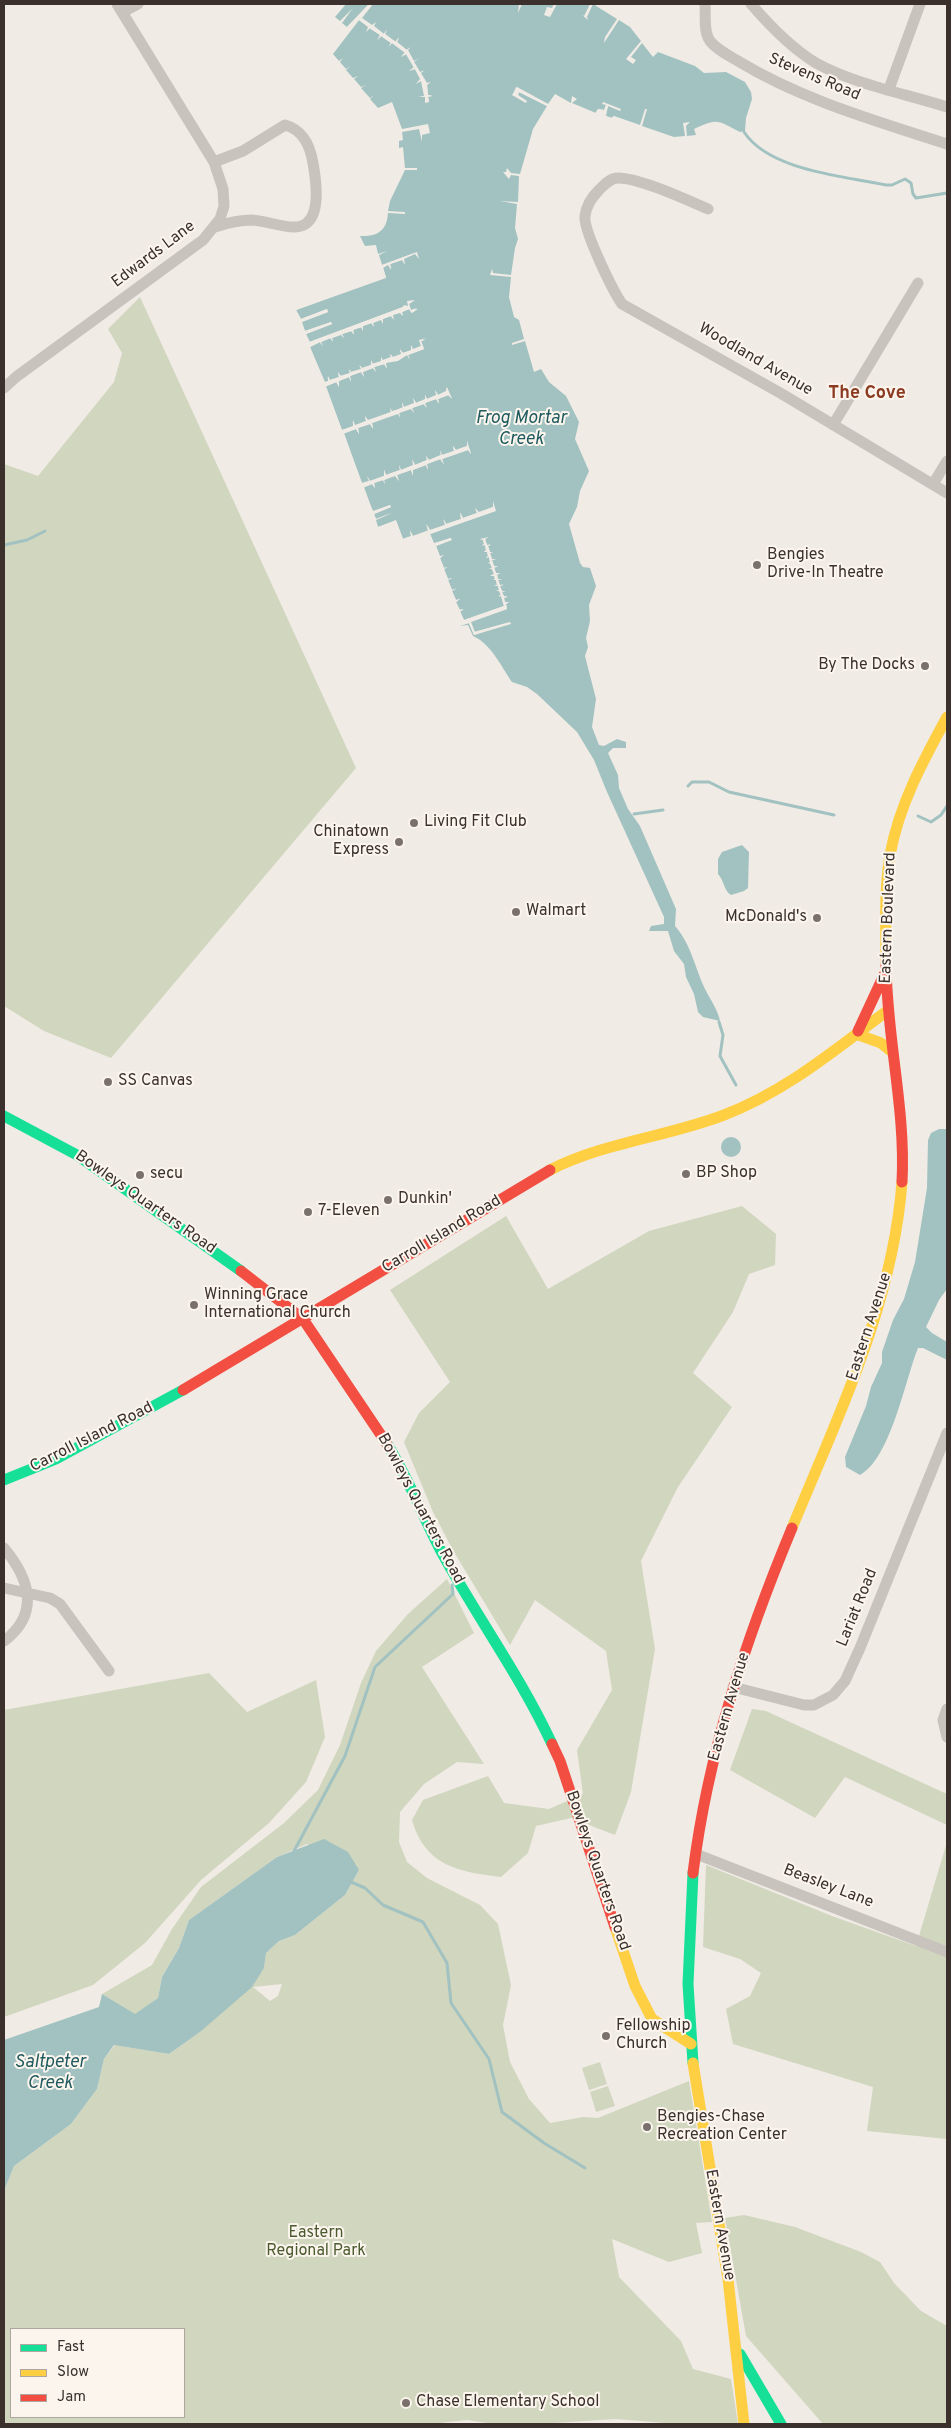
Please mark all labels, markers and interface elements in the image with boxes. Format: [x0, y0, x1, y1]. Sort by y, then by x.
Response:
street label: Stevens Road [765, 50, 863, 106]
street label: Edwards Lane [109, 217, 199, 293]
street label: Woodland Avenue [694, 319, 816, 401]
district label: The Cove [828, 383, 906, 405]
water label: Frog Mortar Creek [475, 408, 567, 450]
place label: Bengies Drive-In Theatre [767, 546, 884, 584]
marker: Bengies Drive-In Theatre [751, 559, 763, 571]
place label: By The Docks [818, 656, 915, 676]
marker: By The Docks [919, 660, 931, 672]
place label: Living Fit Club [424, 813, 527, 833]
marker: Living Fit Club [408, 817, 420, 829]
place label: Chinatown Express [313, 823, 389, 861]
marker: Chinatown Express [393, 836, 405, 848]
street label: Eastern Boulevard [877, 852, 901, 984]
place label: Walmart [526, 902, 586, 922]
marker: Walmart [510, 906, 522, 918]
place label: McDonald's [725, 908, 807, 928]
marker: McDonald's [811, 912, 823, 924]
place label: SS Canvas [118, 1072, 193, 1092]
marker: SS Canvas [102, 1076, 114, 1088]
street label: Bowleys Quarters Road [71, 1147, 219, 1259]
place label: BP Shop [696, 1164, 757, 1184]
place label: secu [150, 1165, 183, 1185]
marker: BP Shop [680, 1168, 692, 1180]
marker: secu [134, 1169, 146, 1181]
place label: Dunkin' [398, 1190, 452, 1210]
street label: Carroll Island Road [379, 1192, 505, 1278]
marker: Dunkin' [382, 1194, 394, 1206]
place label: 7-Eleven [318, 1202, 380, 1222]
marker: 7-Eleven [302, 1206, 314, 1218]
street label: Eastern Avenue [844, 1271, 896, 1383]
place label: Winning Grace International Church [204, 1286, 351, 1324]
marker: Winning Grace International Church [188, 1299, 200, 1311]
street label: Carroll Island Road [27, 1399, 157, 1477]
street label: Bowleys Quarters Road [372, 1430, 468, 1588]
street label: Lariat Road [834, 1566, 882, 1650]
street label: Eastern Avenue [705, 1650, 755, 1764]
street label: Bowleys Quarters Road [561, 1789, 633, 1953]
street label: Beasley Lane [780, 1861, 876, 1913]
place label: Fellowship Church [616, 2017, 690, 2055]
marker: Fellowship Church [600, 2030, 612, 2042]
water label: Saltpeter Creek [14, 2052, 86, 2094]
place label: Bengies-Chase Recreation Center [657, 2108, 787, 2146]
marker: Bengies-Chase Recreation Center [641, 2121, 653, 2133]
street label: Eastern Avenue [700, 2168, 738, 2282]
park label: Eastern Regional Park [266, 2224, 366, 2262]
legend [10, 2328, 185, 2418]
text: Fast [57, 2338, 85, 2357]
text: Slow [57, 2363, 89, 2382]
text: Jam [57, 2388, 86, 2407]
place label: Chase Elementary School [416, 2393, 599, 2413]
marker: Chase Elementary School [400, 2397, 412, 2409]

